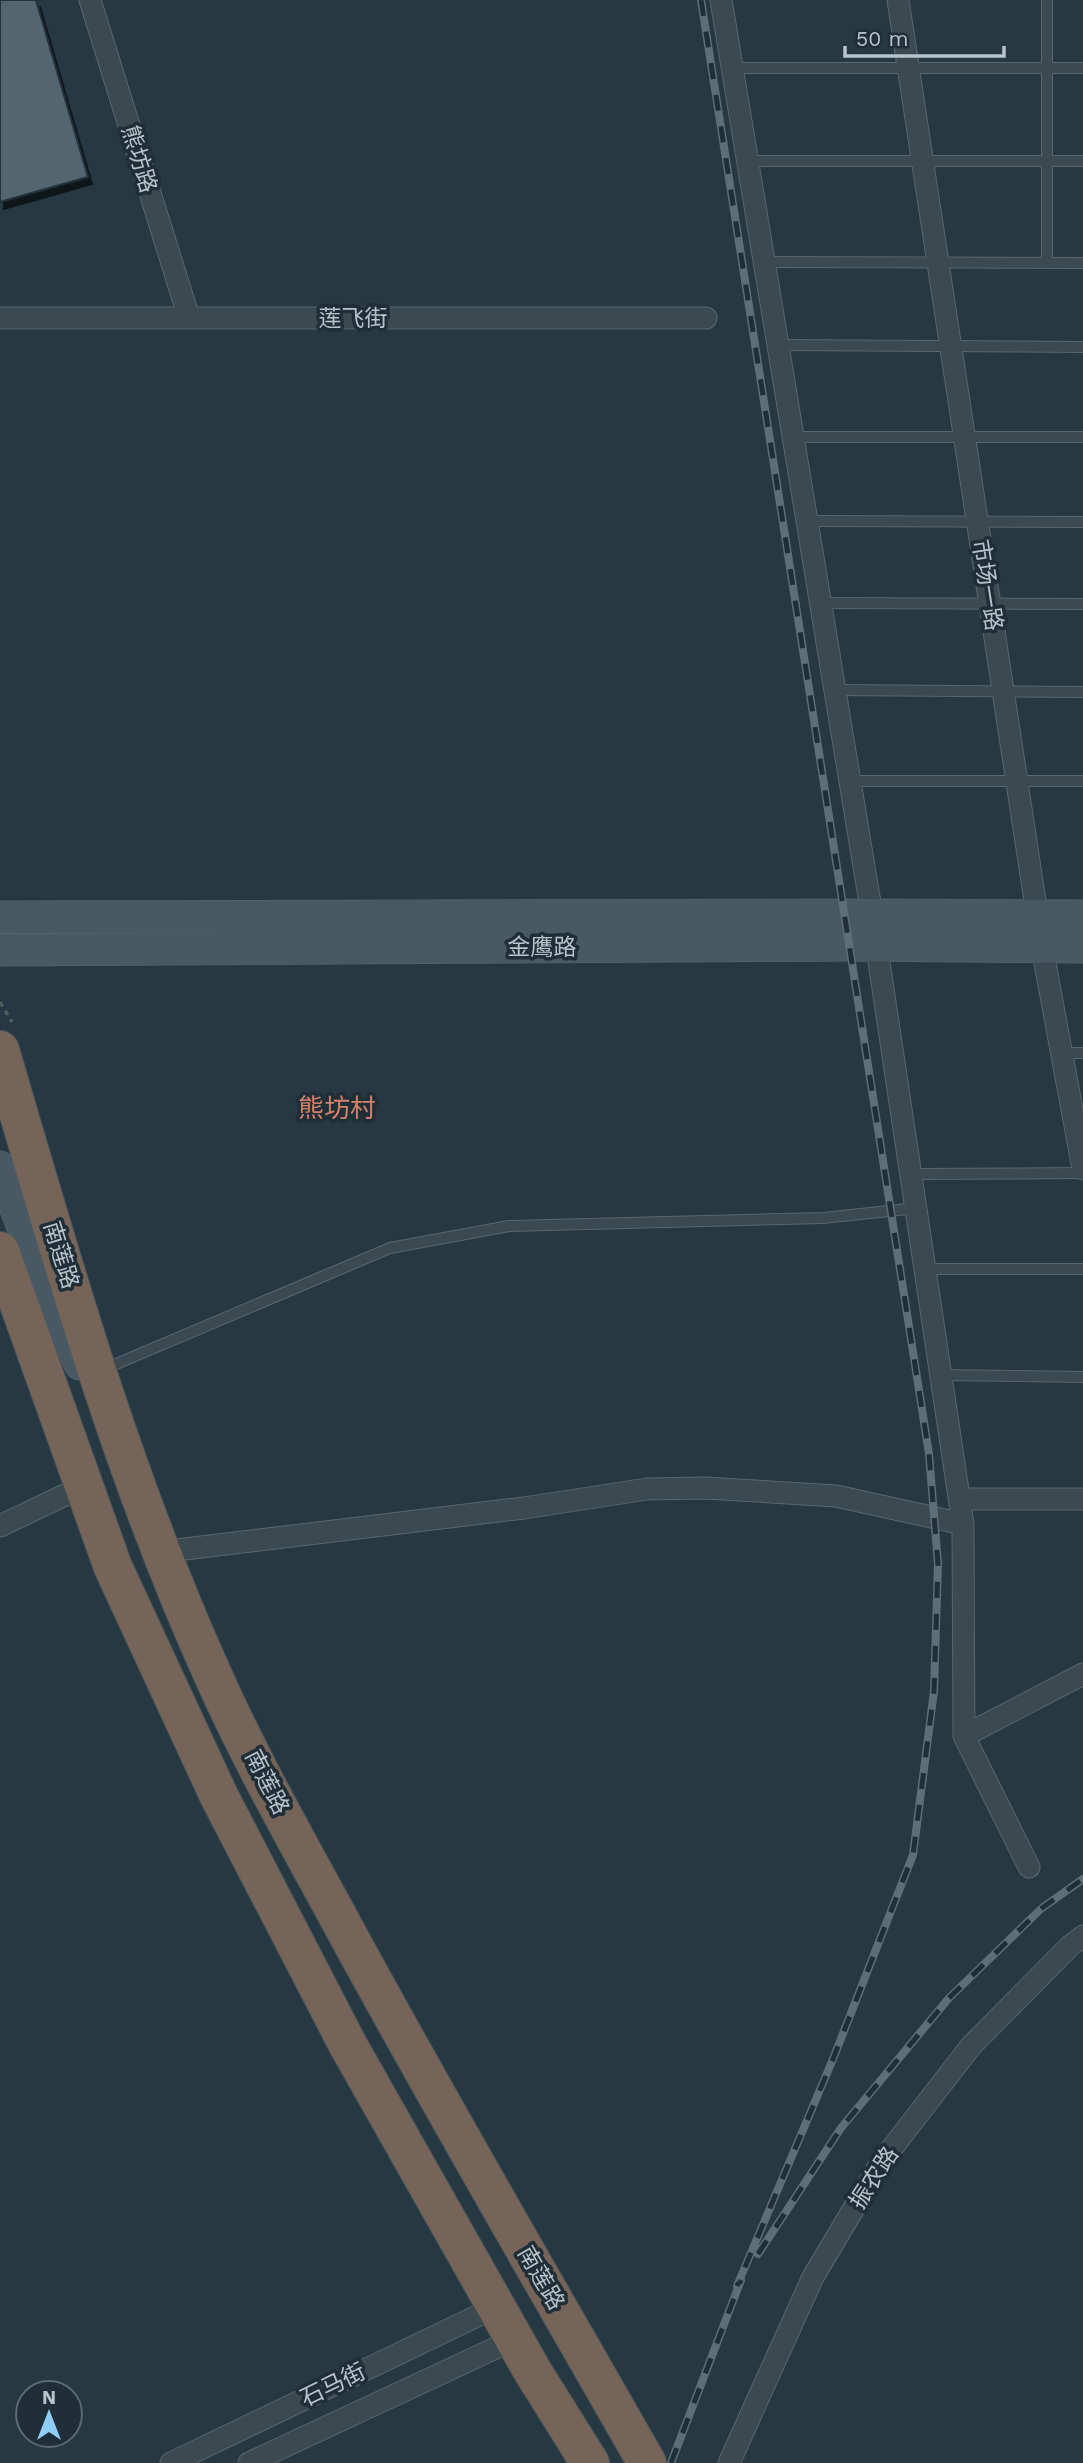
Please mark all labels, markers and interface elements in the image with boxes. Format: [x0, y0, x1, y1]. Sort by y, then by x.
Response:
scale bar [845, 14, 1004, 58]
text: 50 m [856, 26, 908, 51]
street label: 熊坊路 [116, 122, 162, 196]
street label: 莲飞街 [319, 305, 388, 332]
street label: 市场一路 [966, 537, 1008, 633]
street label: 金鹰路 [508, 934, 577, 961]
district label: 熊坊村 [298, 1093, 376, 1123]
street label: 南莲路 [38, 1218, 84, 1292]
street label: 南莲路 [239, 1745, 295, 1819]
street label: 振农路 [844, 2142, 904, 2214]
street label: 南莲路 [512, 2241, 570, 2315]
street label: 石马街 [296, 2358, 370, 2412]
north arrow [14, 2379, 84, 2449]
text: N [42, 2386, 56, 2409]

